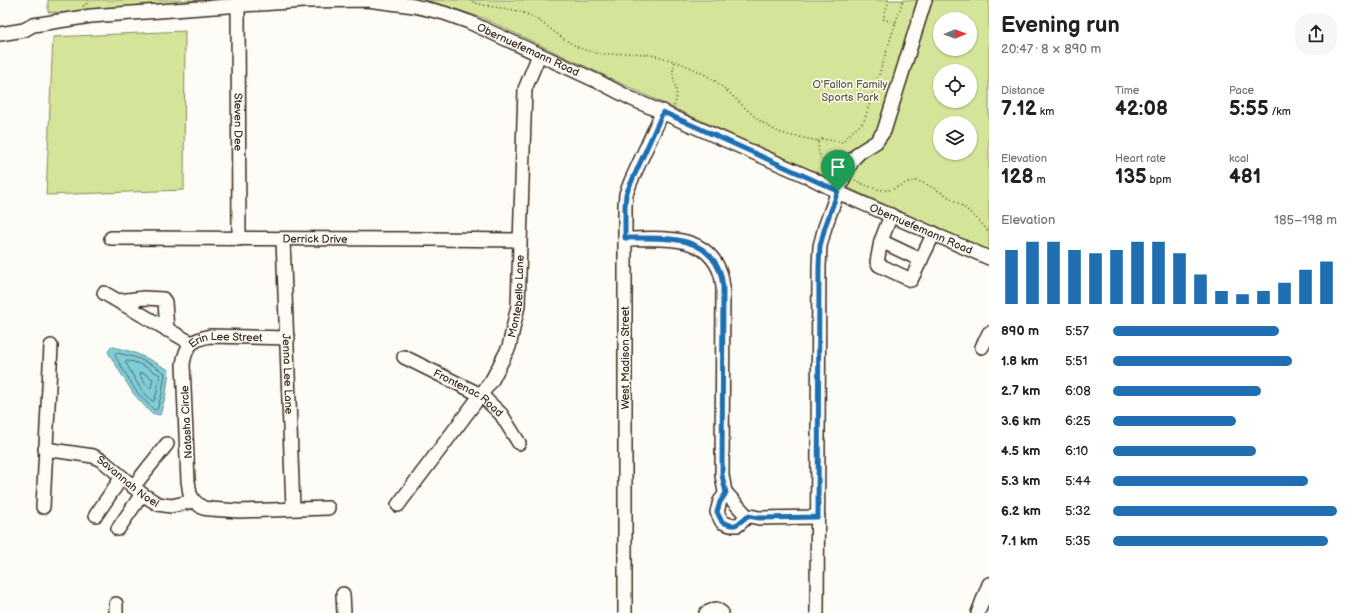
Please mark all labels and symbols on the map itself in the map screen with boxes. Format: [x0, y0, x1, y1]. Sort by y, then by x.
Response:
north arrow [933, 12, 977, 56]
street label: Obernuefemann Road [475, 21, 581, 79]
park label: O'Fallon Family Sports Park [812, 78, 888, 104]
street label: Steven Dee [231, 93, 245, 152]
pin [821, 150, 855, 191]
street label: Obernuefemann Road [868, 201, 975, 257]
street label: Derrick Drive [282, 233, 348, 246]
street label: Montebello Lane [505, 254, 527, 339]
street label: West Madison Street [619, 306, 632, 410]
street label: Erin Lee Street [186, 330, 263, 351]
street label: Jenna Lee Lane [280, 333, 296, 415]
street label: Frontenac Road [431, 367, 506, 420]
street label: Natasha Circle [178, 385, 195, 459]
street label: Savannah Noel [95, 453, 161, 510]

